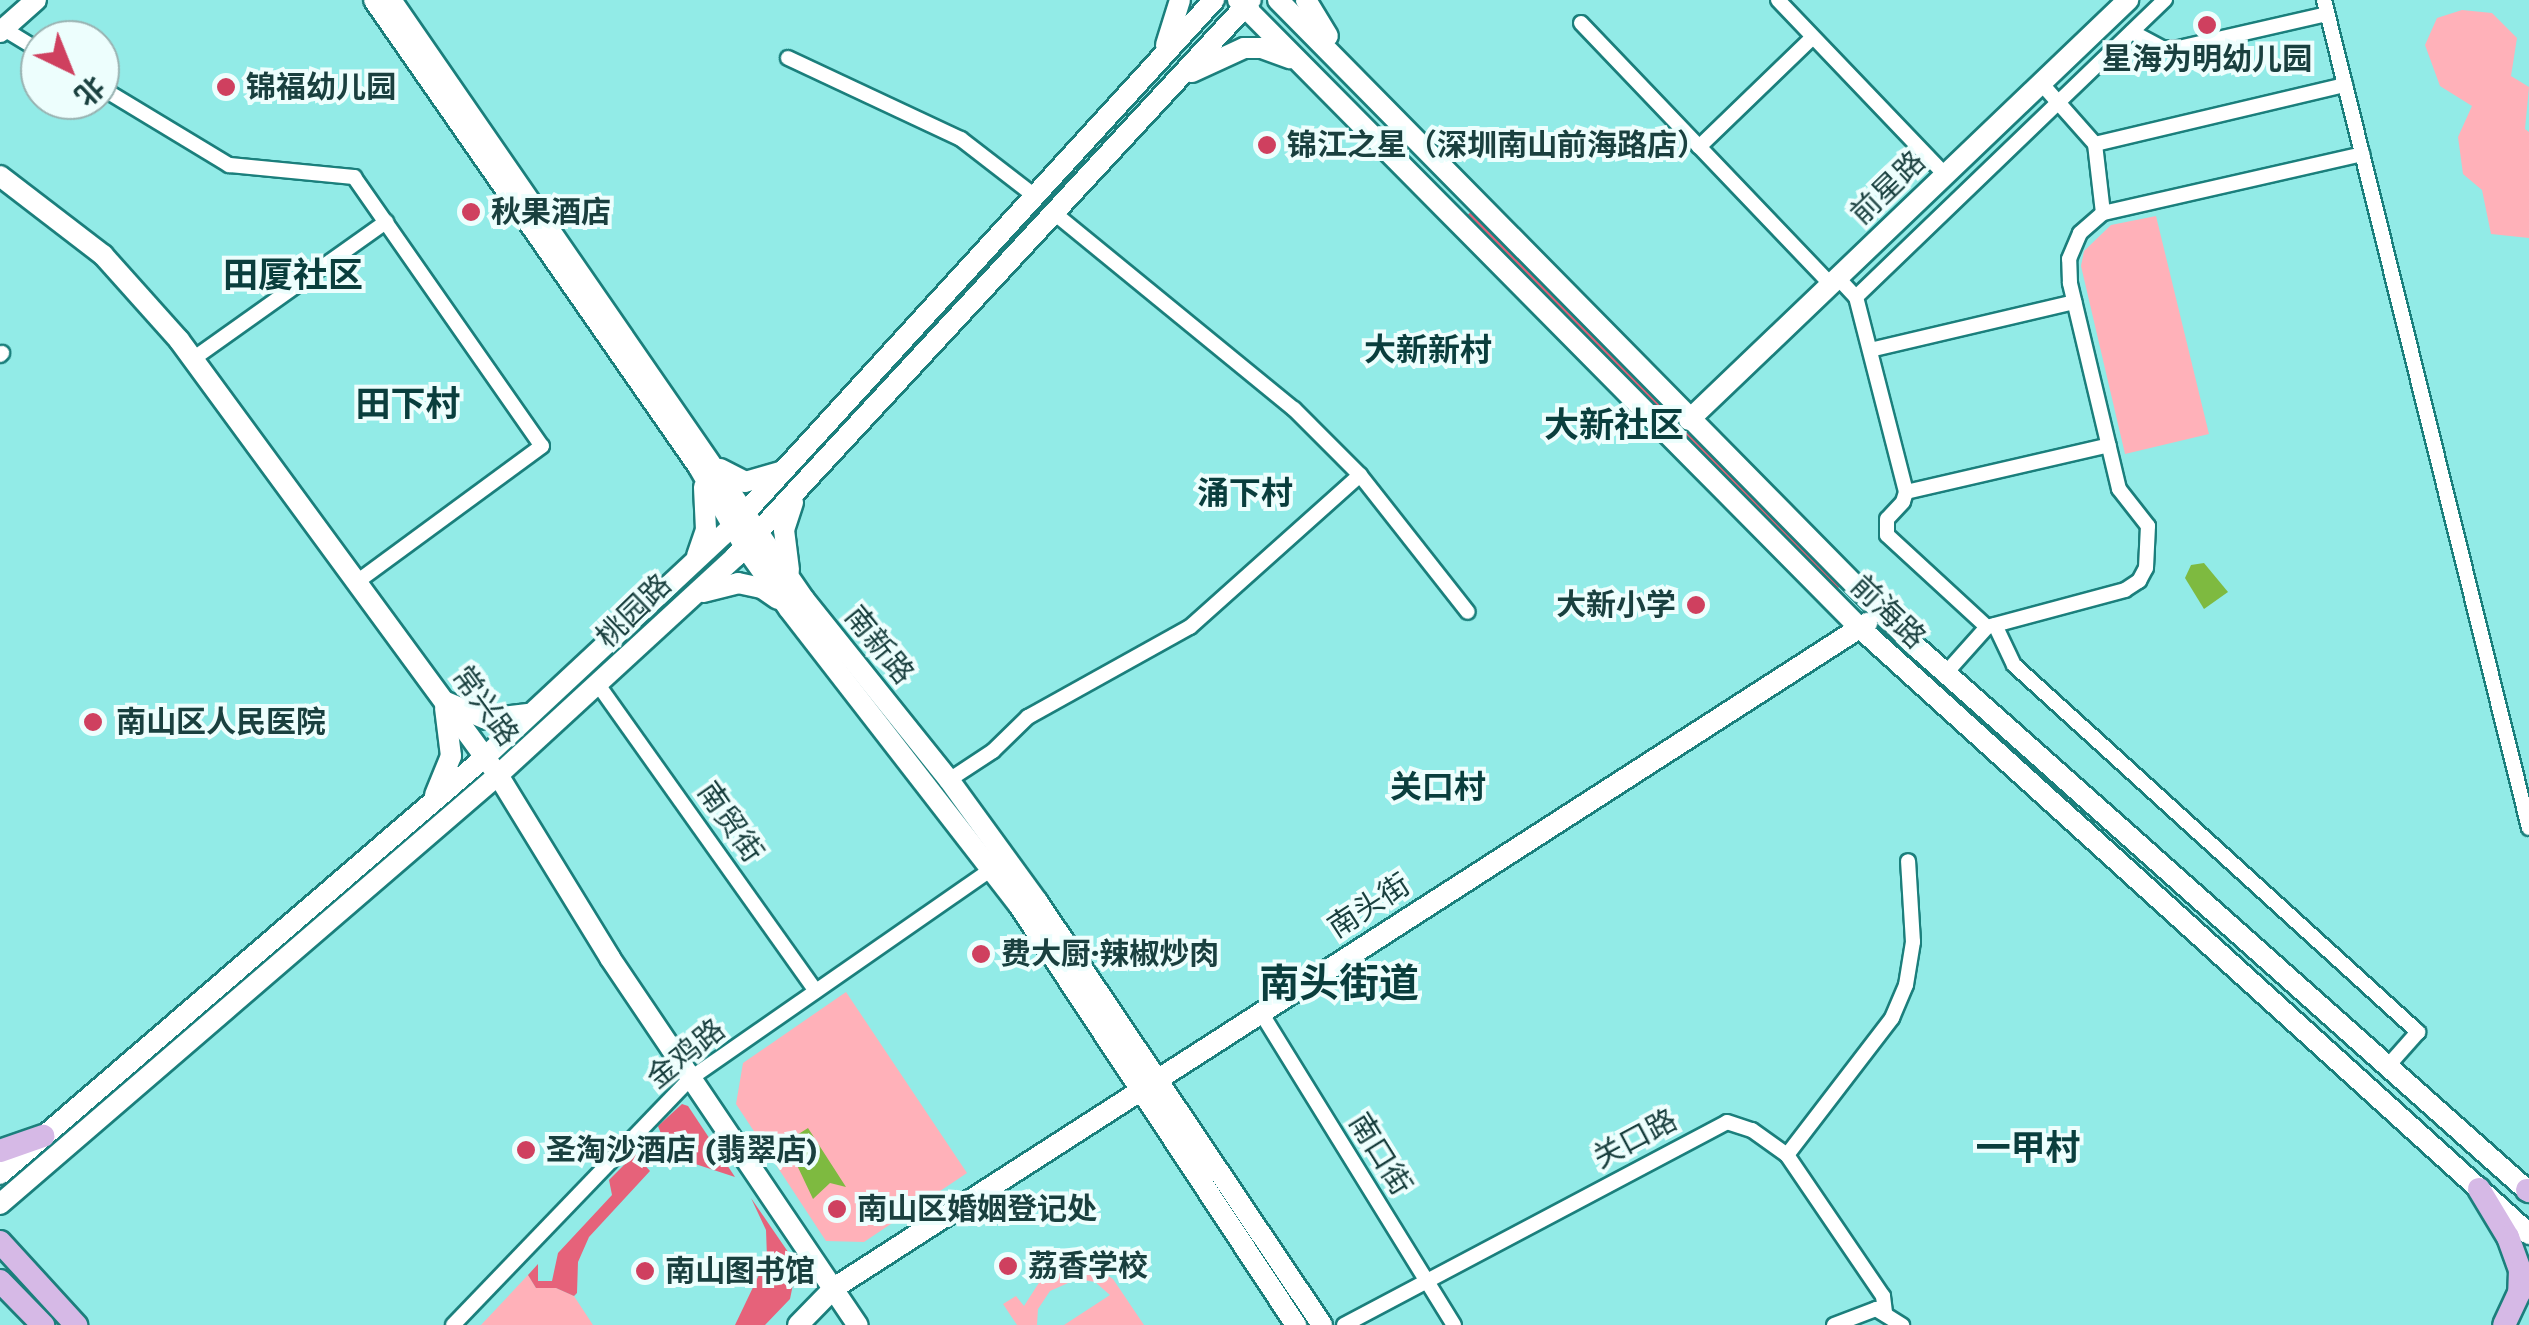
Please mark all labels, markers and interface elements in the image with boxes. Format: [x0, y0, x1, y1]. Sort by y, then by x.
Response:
marker: 星海为明幼儿园 [2196, 14, 2218, 36]
north arrow [20, 20, 120, 120]
place label: 星海为明幼儿园 [2102, 41, 2312, 77]
text: 北 [68, 69, 111, 112]
place label: 锦福幼儿园 [246, 69, 396, 105]
marker: 锦福幼儿园 [215, 76, 237, 98]
place label: 锦江之星（深圳南山前海路店） [1287, 127, 1707, 163]
marker: 锦江之星（深圳南山前海路店） [1256, 134, 1278, 156]
street label: 前星路 [1843, 144, 1933, 232]
place label: 秋果酒店 [491, 194, 611, 230]
marker: 秋果酒店 [460, 201, 482, 223]
district label: 田厦社区 [223, 254, 363, 296]
district label: 大新新村 [1364, 331, 1492, 369]
district label: 田下村 [356, 383, 460, 425]
district label: 大新社区 [1544, 404, 1684, 446]
district label: 涌下村 [1197, 474, 1293, 512]
street label: 桃园路 [589, 567, 679, 655]
street label: 前海路 [1843, 568, 1933, 656]
place label: 大新小学 [1556, 587, 1676, 623]
marker: 大新小学 [1685, 594, 1707, 616]
street label: 南新路 [837, 599, 921, 691]
street label: 常兴路 [444, 659, 526, 753]
place label: 南山区人民医院 [116, 704, 326, 740]
marker: 南山区人民医院 [80, 709, 106, 735]
district label: 关口村 [1390, 768, 1486, 806]
street label: 南贸街 [689, 775, 771, 869]
street label: 南头街 [1321, 866, 1417, 946]
place label: 费大厨·辣椒炒肉 [1001, 936, 1219, 972]
marker: 费大厨·辣椒炒肉 [970, 943, 992, 965]
district label: 南头街道 [1259, 960, 1419, 1008]
street label: 金鸡路 [640, 1012, 732, 1096]
street label: 关口路 [1587, 1102, 1683, 1176]
street label: 南口街 [1341, 1106, 1419, 1202]
district label: 一甲村 [1976, 1127, 2080, 1169]
place label: 圣淘沙酒店 (翡翠店) [546, 1132, 818, 1168]
marker: 圣淘沙酒店 (翡翠店) [515, 1139, 537, 1161]
place label: 南山区婚姻登记处 [857, 1191, 1097, 1227]
marker: 南山区婚姻登记处 [826, 1198, 848, 1220]
place label: 荔香学校 [1028, 1248, 1148, 1284]
place label: 南山图书馆 [665, 1253, 815, 1289]
marker: 荔香学校 [997, 1255, 1019, 1277]
marker: 南山图书馆 [634, 1260, 656, 1282]

